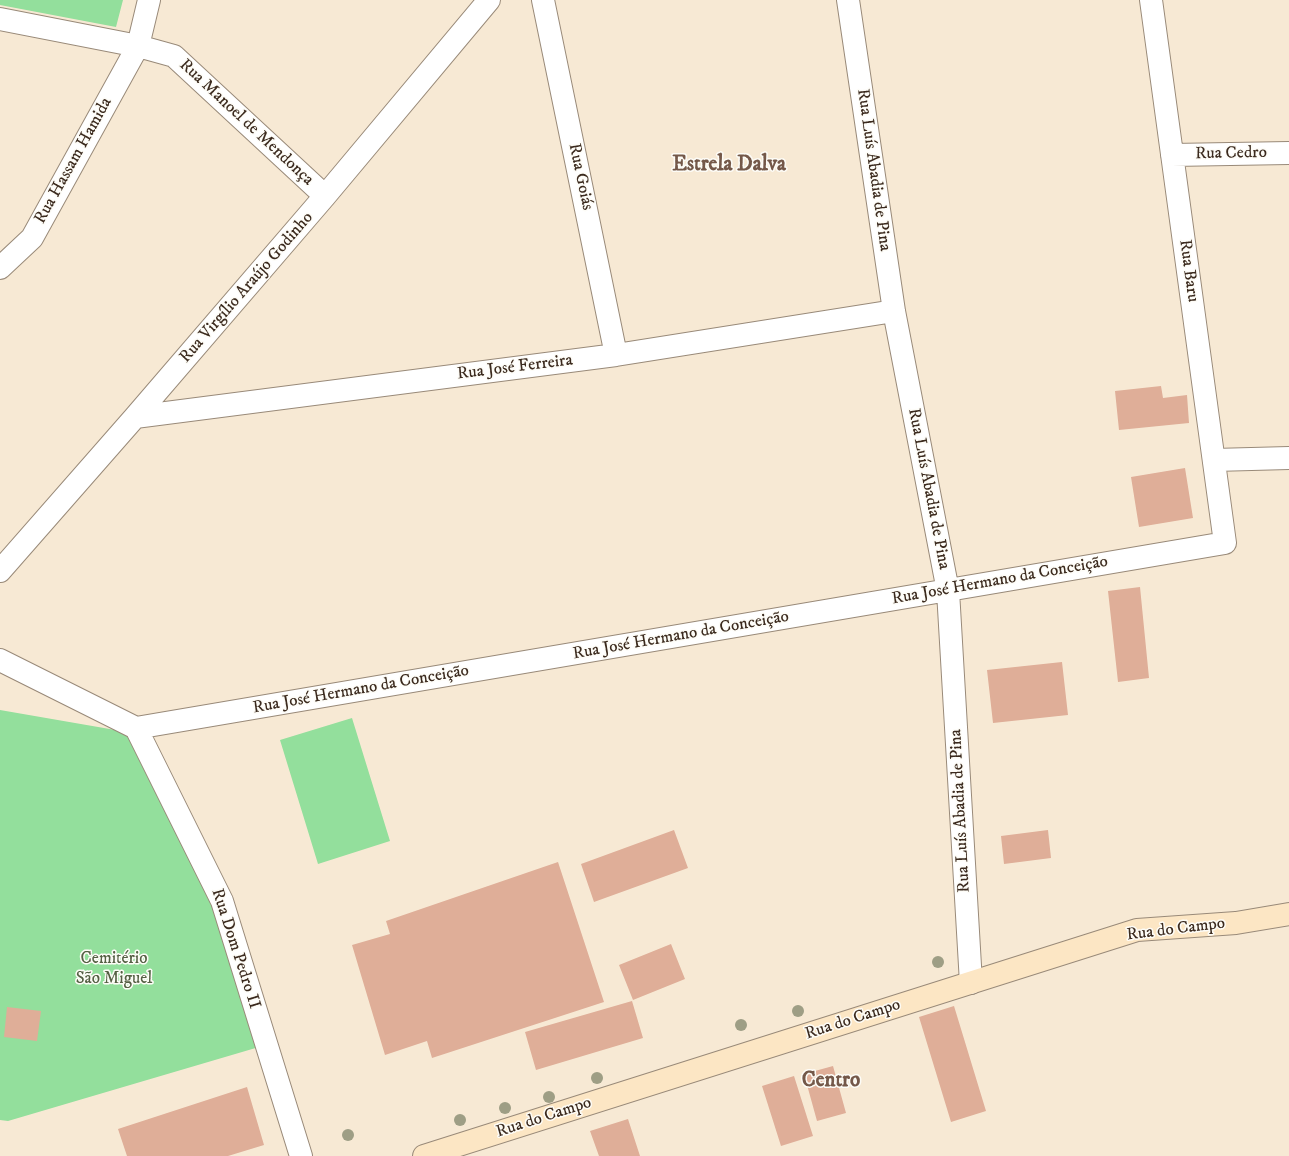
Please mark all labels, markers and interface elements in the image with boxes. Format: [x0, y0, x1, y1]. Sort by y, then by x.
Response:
street label: Rua Manoel de Mendonça [175, 55, 317, 191]
street label: Rua Luís Abadia de Pina [852, 87, 894, 253]
street label: Rua Hassam Hamida [31, 94, 117, 228]
street label: Rua Goiás [563, 142, 597, 212]
street label: Rua Cedro [1195, 143, 1267, 165]
district label: Estrela Dalva [672, 153, 786, 179]
street label: Rua Virgílio Araújo Godinho [176, 208, 318, 368]
street label: Rua Baru [1174, 238, 1202, 304]
street label: Rua José Ferreira [456, 351, 574, 385]
street label: Rua Luís Abadia de Pina [902, 407, 954, 571]
street label: Rua José Hermano da Conceição [890, 552, 1110, 610]
street label: Rua José Hermano da Conceição [571, 607, 791, 665]
street label: Rua José Hermano da Conceição [251, 661, 471, 719]
street label: Rua Luís Abadia de Pina [947, 729, 975, 893]
street label: Rua Dom Pedro II [206, 886, 264, 1012]
street label: Rua do Campo [1126, 914, 1226, 946]
park label: Cemitério São Miguel [76, 949, 152, 989]
street label: Rua do Campo [803, 995, 903, 1045]
district label: Centro [802, 1069, 860, 1095]
street label: Rua do Campo [494, 1093, 594, 1143]

